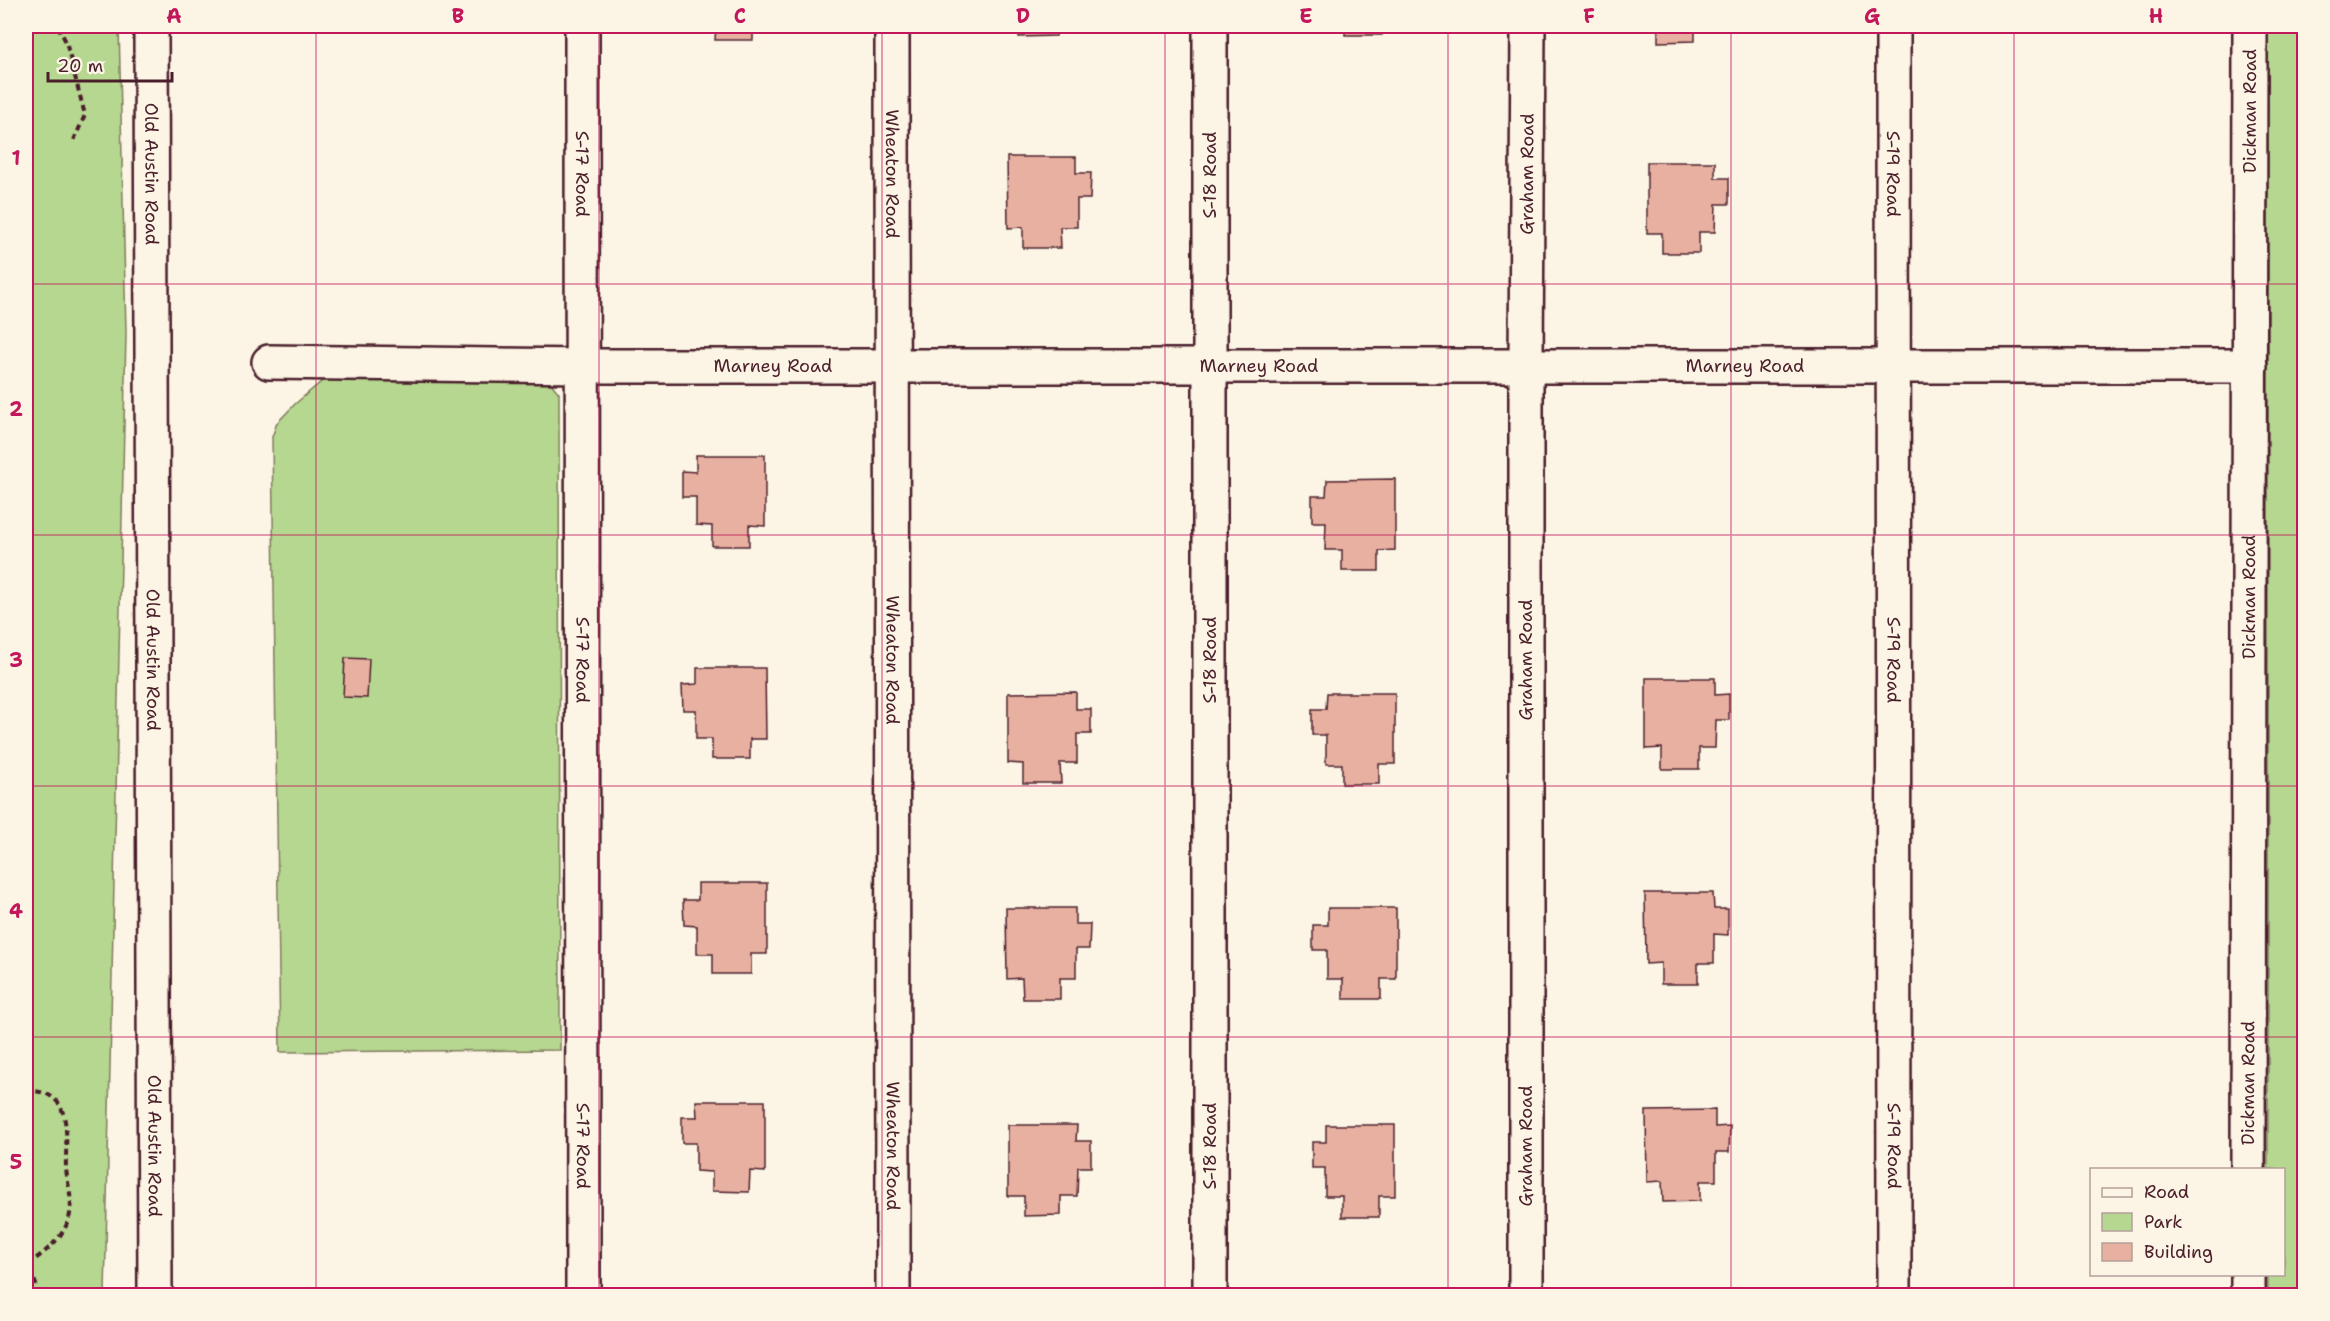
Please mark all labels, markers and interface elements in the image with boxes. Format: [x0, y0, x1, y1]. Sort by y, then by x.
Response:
text: A [166, 3, 182, 29]
text: B [452, 3, 464, 29]
text: C [734, 3, 746, 29]
text: D [1016, 3, 1030, 29]
text: E [1299, 3, 1313, 29]
text: F [1583, 3, 1595, 29]
text: G [1864, 3, 1880, 29]
text: H [2149, 3, 2163, 29]
scale bar [48, 45, 172, 83]
street label: Dickman Road [2238, 49, 2262, 173]
text: 20 m [57, 54, 103, 78]
street label: Old Austin Road [139, 103, 164, 245]
street label: Wheaton Road [880, 109, 904, 239]
street label: Graham Road [1515, 113, 1539, 235]
street label: S-17 Road [570, 131, 594, 217]
street label: S-19 Road [1881, 131, 1905, 217]
street label: S-18 Road [1198, 132, 1222, 218]
text: 1 [11, 145, 21, 171]
street label: Marney Road [714, 354, 832, 378]
street label: Marney Road [1200, 354, 1318, 378]
street label: Marney Road [1686, 354, 1804, 378]
text: 2 [9, 396, 23, 422]
street label: Dickman Road [2237, 535, 2261, 659]
street label: Old Austin Road [141, 589, 165, 731]
street label: Wheaton Road [880, 595, 905, 725]
street label: Graham Road [1514, 599, 1538, 721]
street label: S-17 Road [570, 617, 595, 703]
street label: S-18 Road [1198, 617, 1222, 703]
street label: S-19 Road [1881, 617, 1906, 703]
text: 3 [9, 647, 23, 673]
text: 4 [9, 898, 23, 924]
street label: Dickman Road [2236, 1021, 2260, 1145]
street label: Old Austin Road [142, 1075, 167, 1217]
street label: Wheaton Road [881, 1081, 905, 1211]
street label: Graham Road [1514, 1085, 1538, 1207]
street label: S-17 Road [571, 1103, 595, 1189]
street label: S-18 Road [1198, 1103, 1222, 1189]
street label: S-19 Road [1882, 1103, 1906, 1189]
text: 5 [10, 1149, 22, 1175]
legend [2090, 1168, 2285, 1276]
text: Road [2144, 1180, 2189, 1204]
text: Park [2144, 1210, 2183, 1234]
text: Building [2144, 1240, 2213, 1264]

